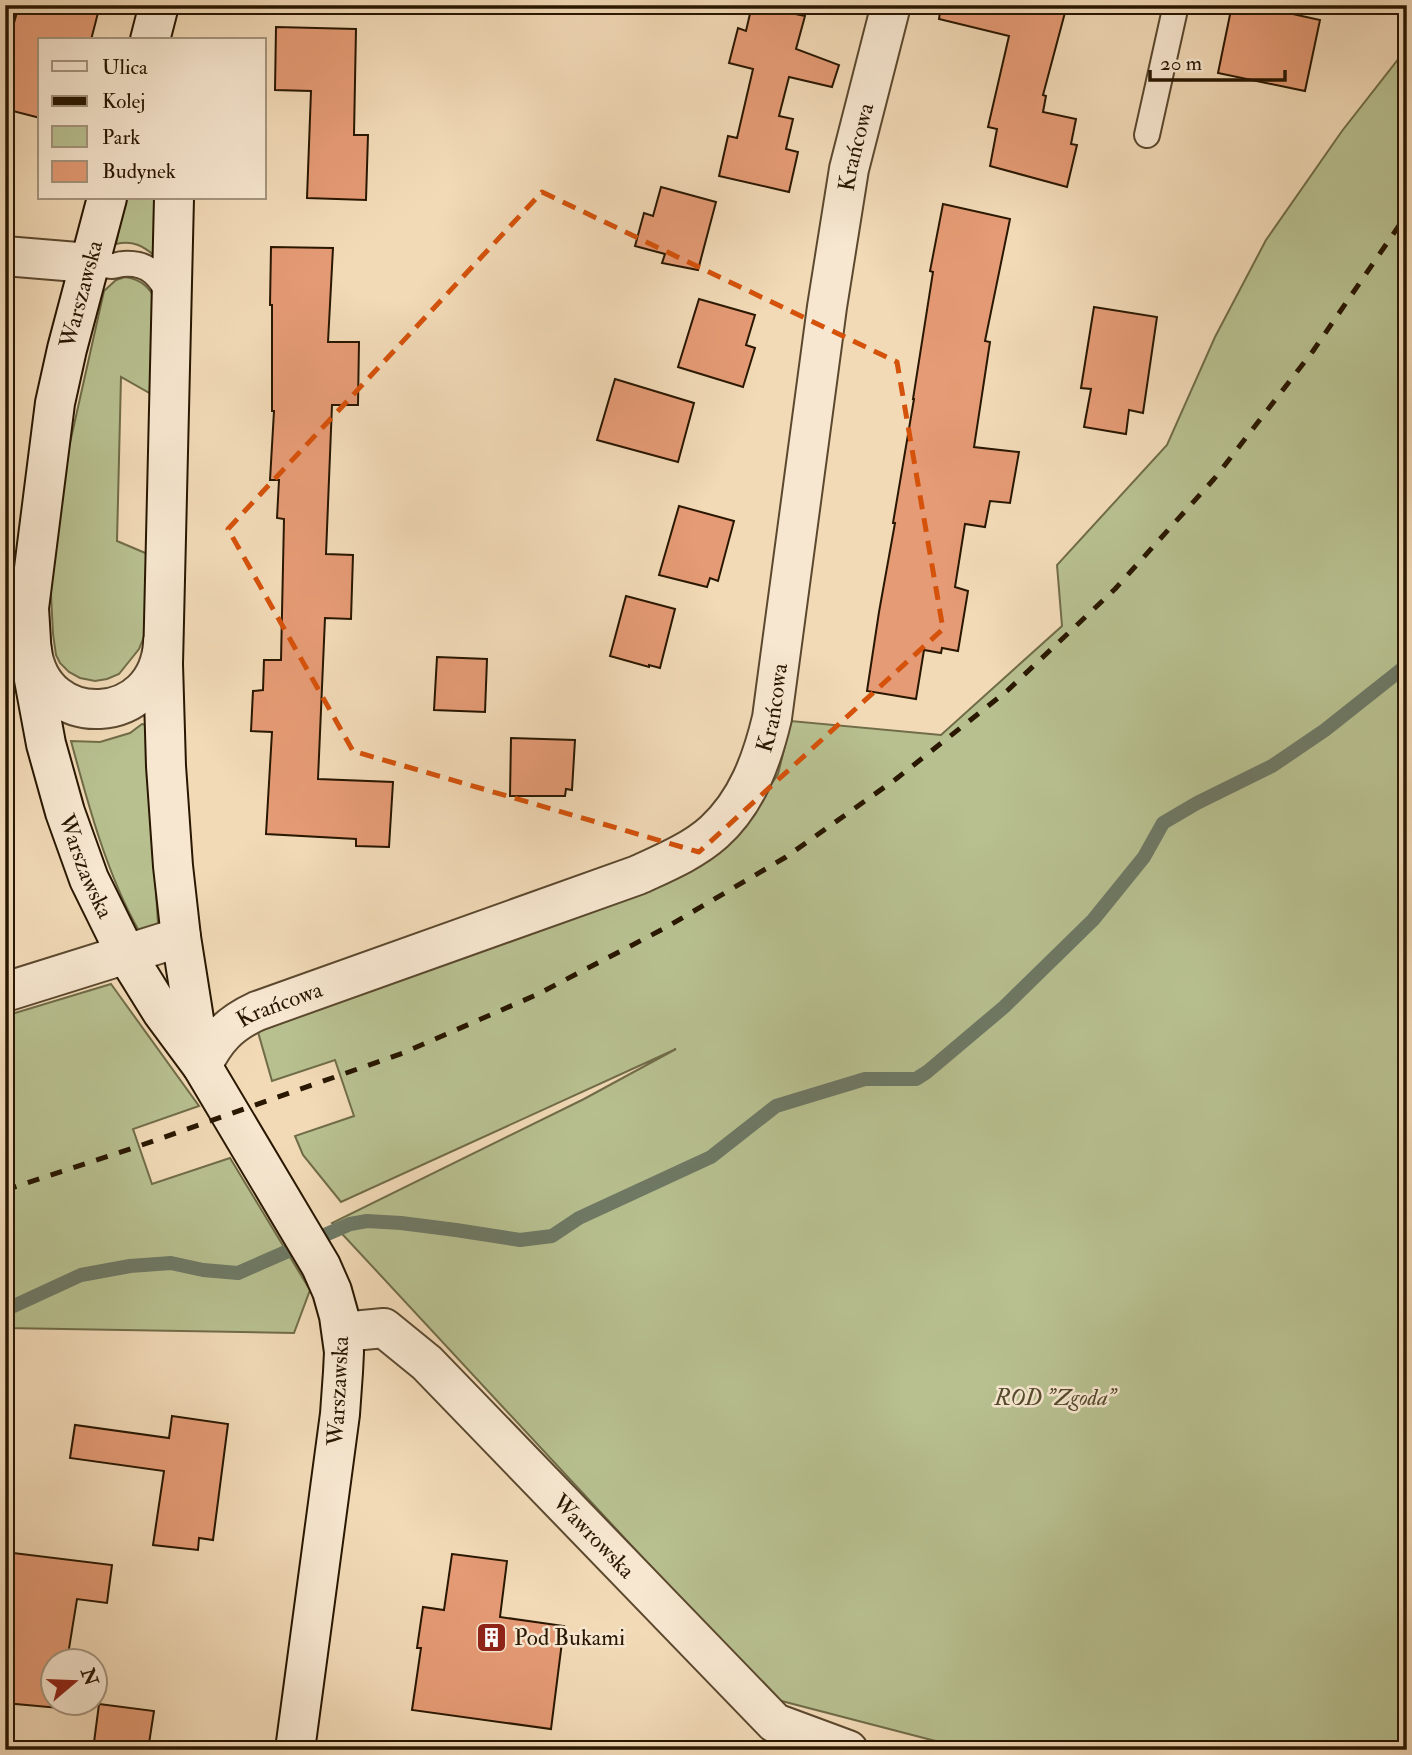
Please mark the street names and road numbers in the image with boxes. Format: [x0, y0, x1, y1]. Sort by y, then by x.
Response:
street label: Krańcowa [831, 99, 880, 193]
street label: Warszawska [53, 237, 109, 352]
street label: Krańcowa [749, 661, 794, 756]
street label: Warszawska [52, 809, 121, 923]
street label: Krańcowa [231, 974, 327, 1034]
street label: Warszawska [321, 1335, 355, 1448]
street label: Wawrowska [546, 1487, 642, 1585]

